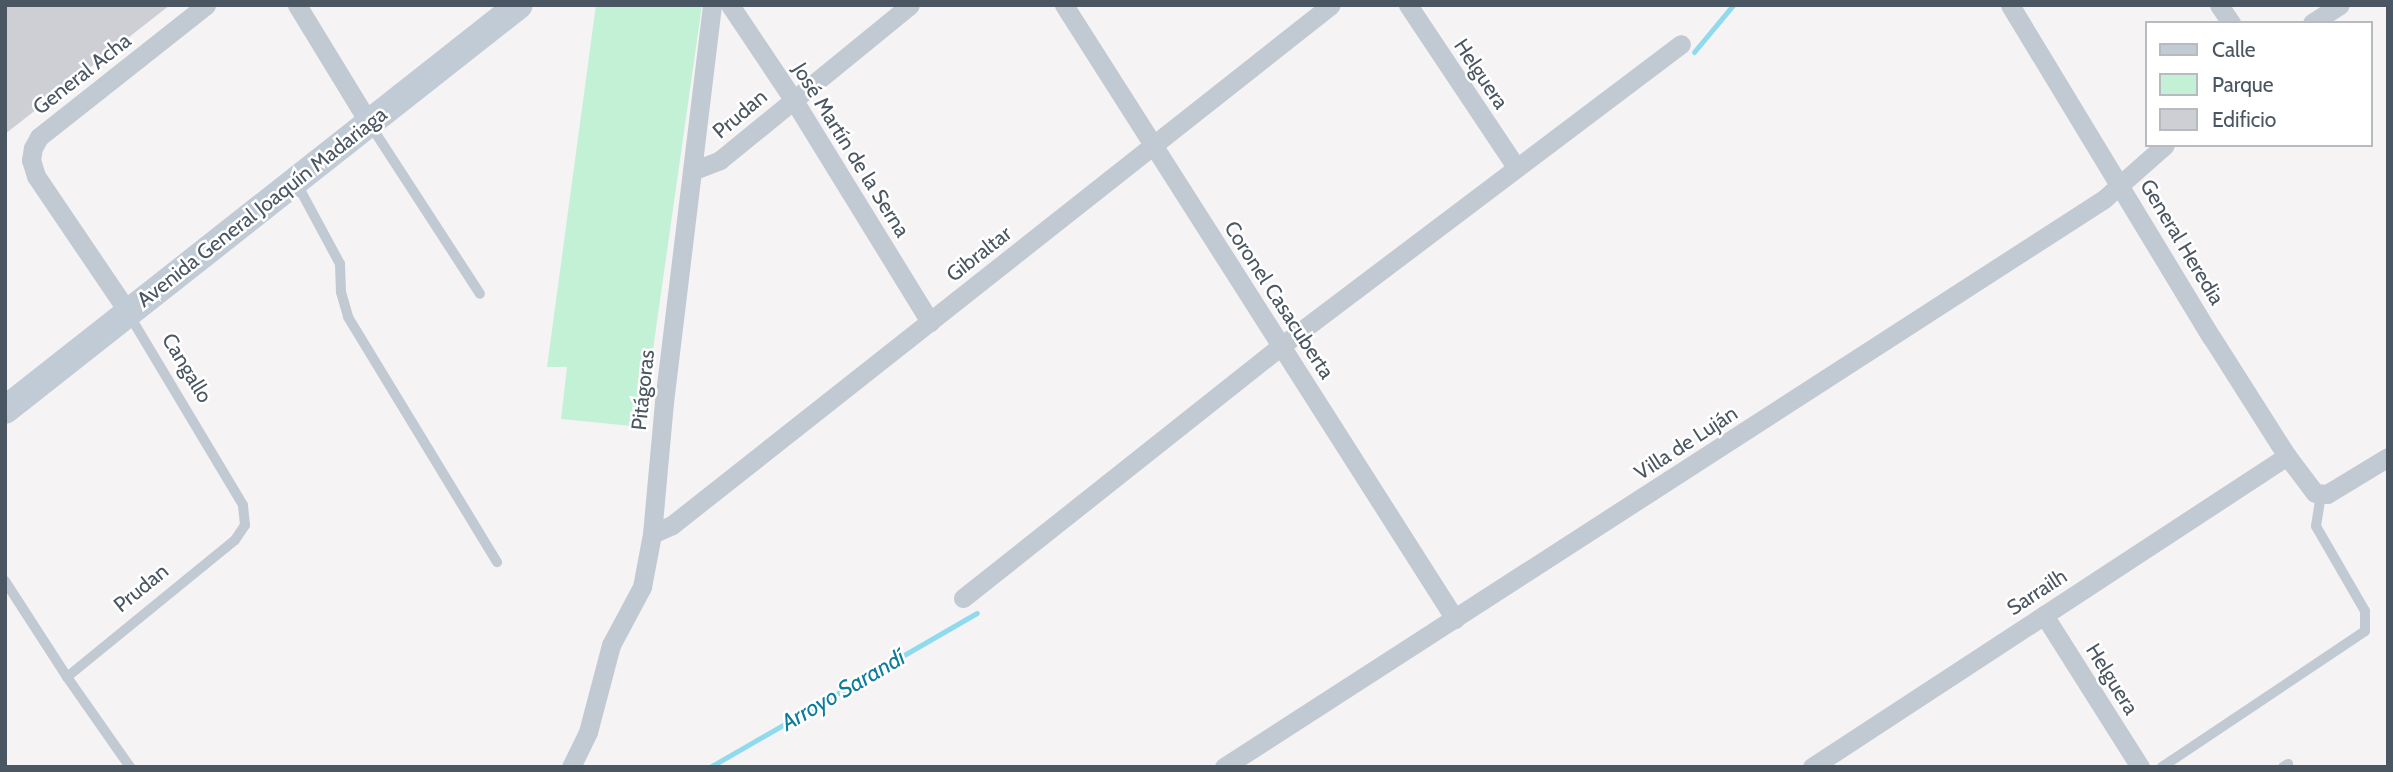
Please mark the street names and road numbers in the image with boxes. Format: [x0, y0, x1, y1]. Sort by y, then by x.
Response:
street label: General Acha [28, 28, 136, 120]
street label: Helguera [1448, 34, 1514, 114]
street label: José Martín de la Serna [787, 58, 915, 242]
street label: Prudan [708, 84, 772, 144]
street label: Avenida General Joaquín Madariaga [132, 102, 392, 312]
street label: General Heredia [2135, 175, 2229, 309]
street label: Coronel Casacuberta [1219, 216, 1339, 384]
street label: Gibraltar [942, 221, 1016, 287]
street label: Cangallo [156, 329, 218, 407]
street label: Pitágoras [626, 349, 660, 431]
street label: Villa de Luján [1630, 400, 1742, 486]
street label: Prudan [109, 558, 173, 618]
street label: Sarrailh [2002, 563, 2072, 621]
street label: Helguera [2080, 639, 2144, 719]

